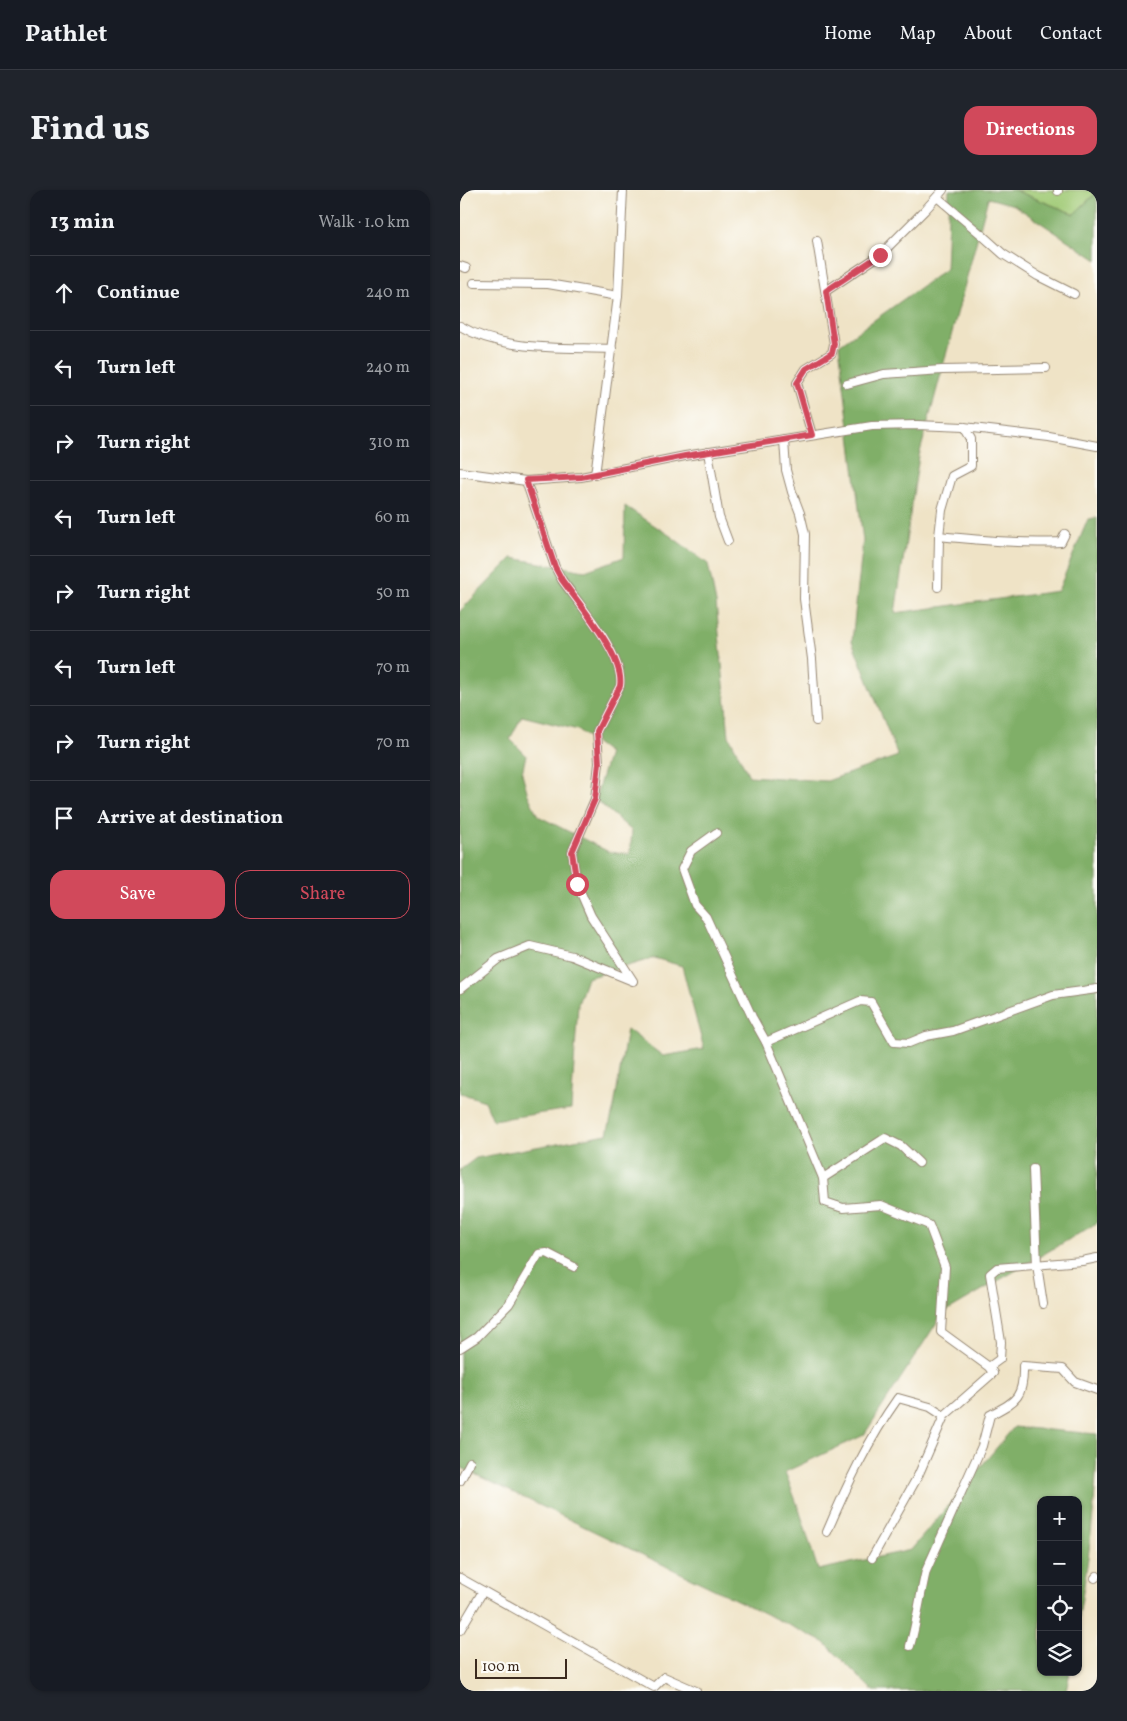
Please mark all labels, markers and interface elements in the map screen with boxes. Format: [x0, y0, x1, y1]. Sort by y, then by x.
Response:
text: Pathlet [25, 18, 107, 52]
text: Home [824, 22, 872, 47]
text: Map [900, 22, 936, 47]
text: About [964, 22, 1012, 47]
text: Contact [1040, 22, 1102, 47]
text: Find us [30, 106, 150, 154]
button: Directions [964, 106, 1097, 155]
text: 13 min [50, 208, 115, 237]
text: Walk · 1.0 km [318, 212, 410, 234]
route end [869, 244, 892, 267]
icon: ahead [50, 279, 78, 307]
text: Continue [97, 280, 180, 306]
text: 240 m [366, 282, 410, 304]
icon: left [50, 354, 78, 382]
text: Turn left [97, 355, 176, 381]
text: 240 m [366, 357, 410, 379]
icon: right [50, 429, 78, 457]
text: Turn right [97, 430, 190, 456]
text: 310 m [369, 432, 410, 454]
icon: left [50, 504, 78, 532]
text: Turn left [97, 505, 176, 531]
text: 60 m [375, 507, 410, 529]
icon: right [50, 579, 78, 607]
text: Turn right [97, 580, 190, 606]
text: 50 m [376, 582, 410, 604]
icon: left [50, 654, 78, 682]
text: Turn left [97, 655, 176, 681]
text: 70 m [376, 657, 410, 679]
icon: right [50, 729, 78, 757]
text: Turn right [97, 730, 190, 756]
text: 70 m [376, 732, 410, 754]
icon: arrive [50, 804, 78, 832]
text: Arrive at destination [97, 805, 283, 831]
button: Save [50, 870, 225, 919]
button: Share [235, 870, 410, 919]
route start [566, 873, 589, 896]
map controls [1037, 1496, 1082, 1676]
button: + [1037, 1496, 1082, 1541]
button: − [1037, 1541, 1082, 1586]
button: locate [1037, 1586, 1082, 1631]
button: layers [1037, 1631, 1082, 1676]
scale bar [475, 1656, 568, 1679]
text: 100 m [482, 1658, 520, 1677]

